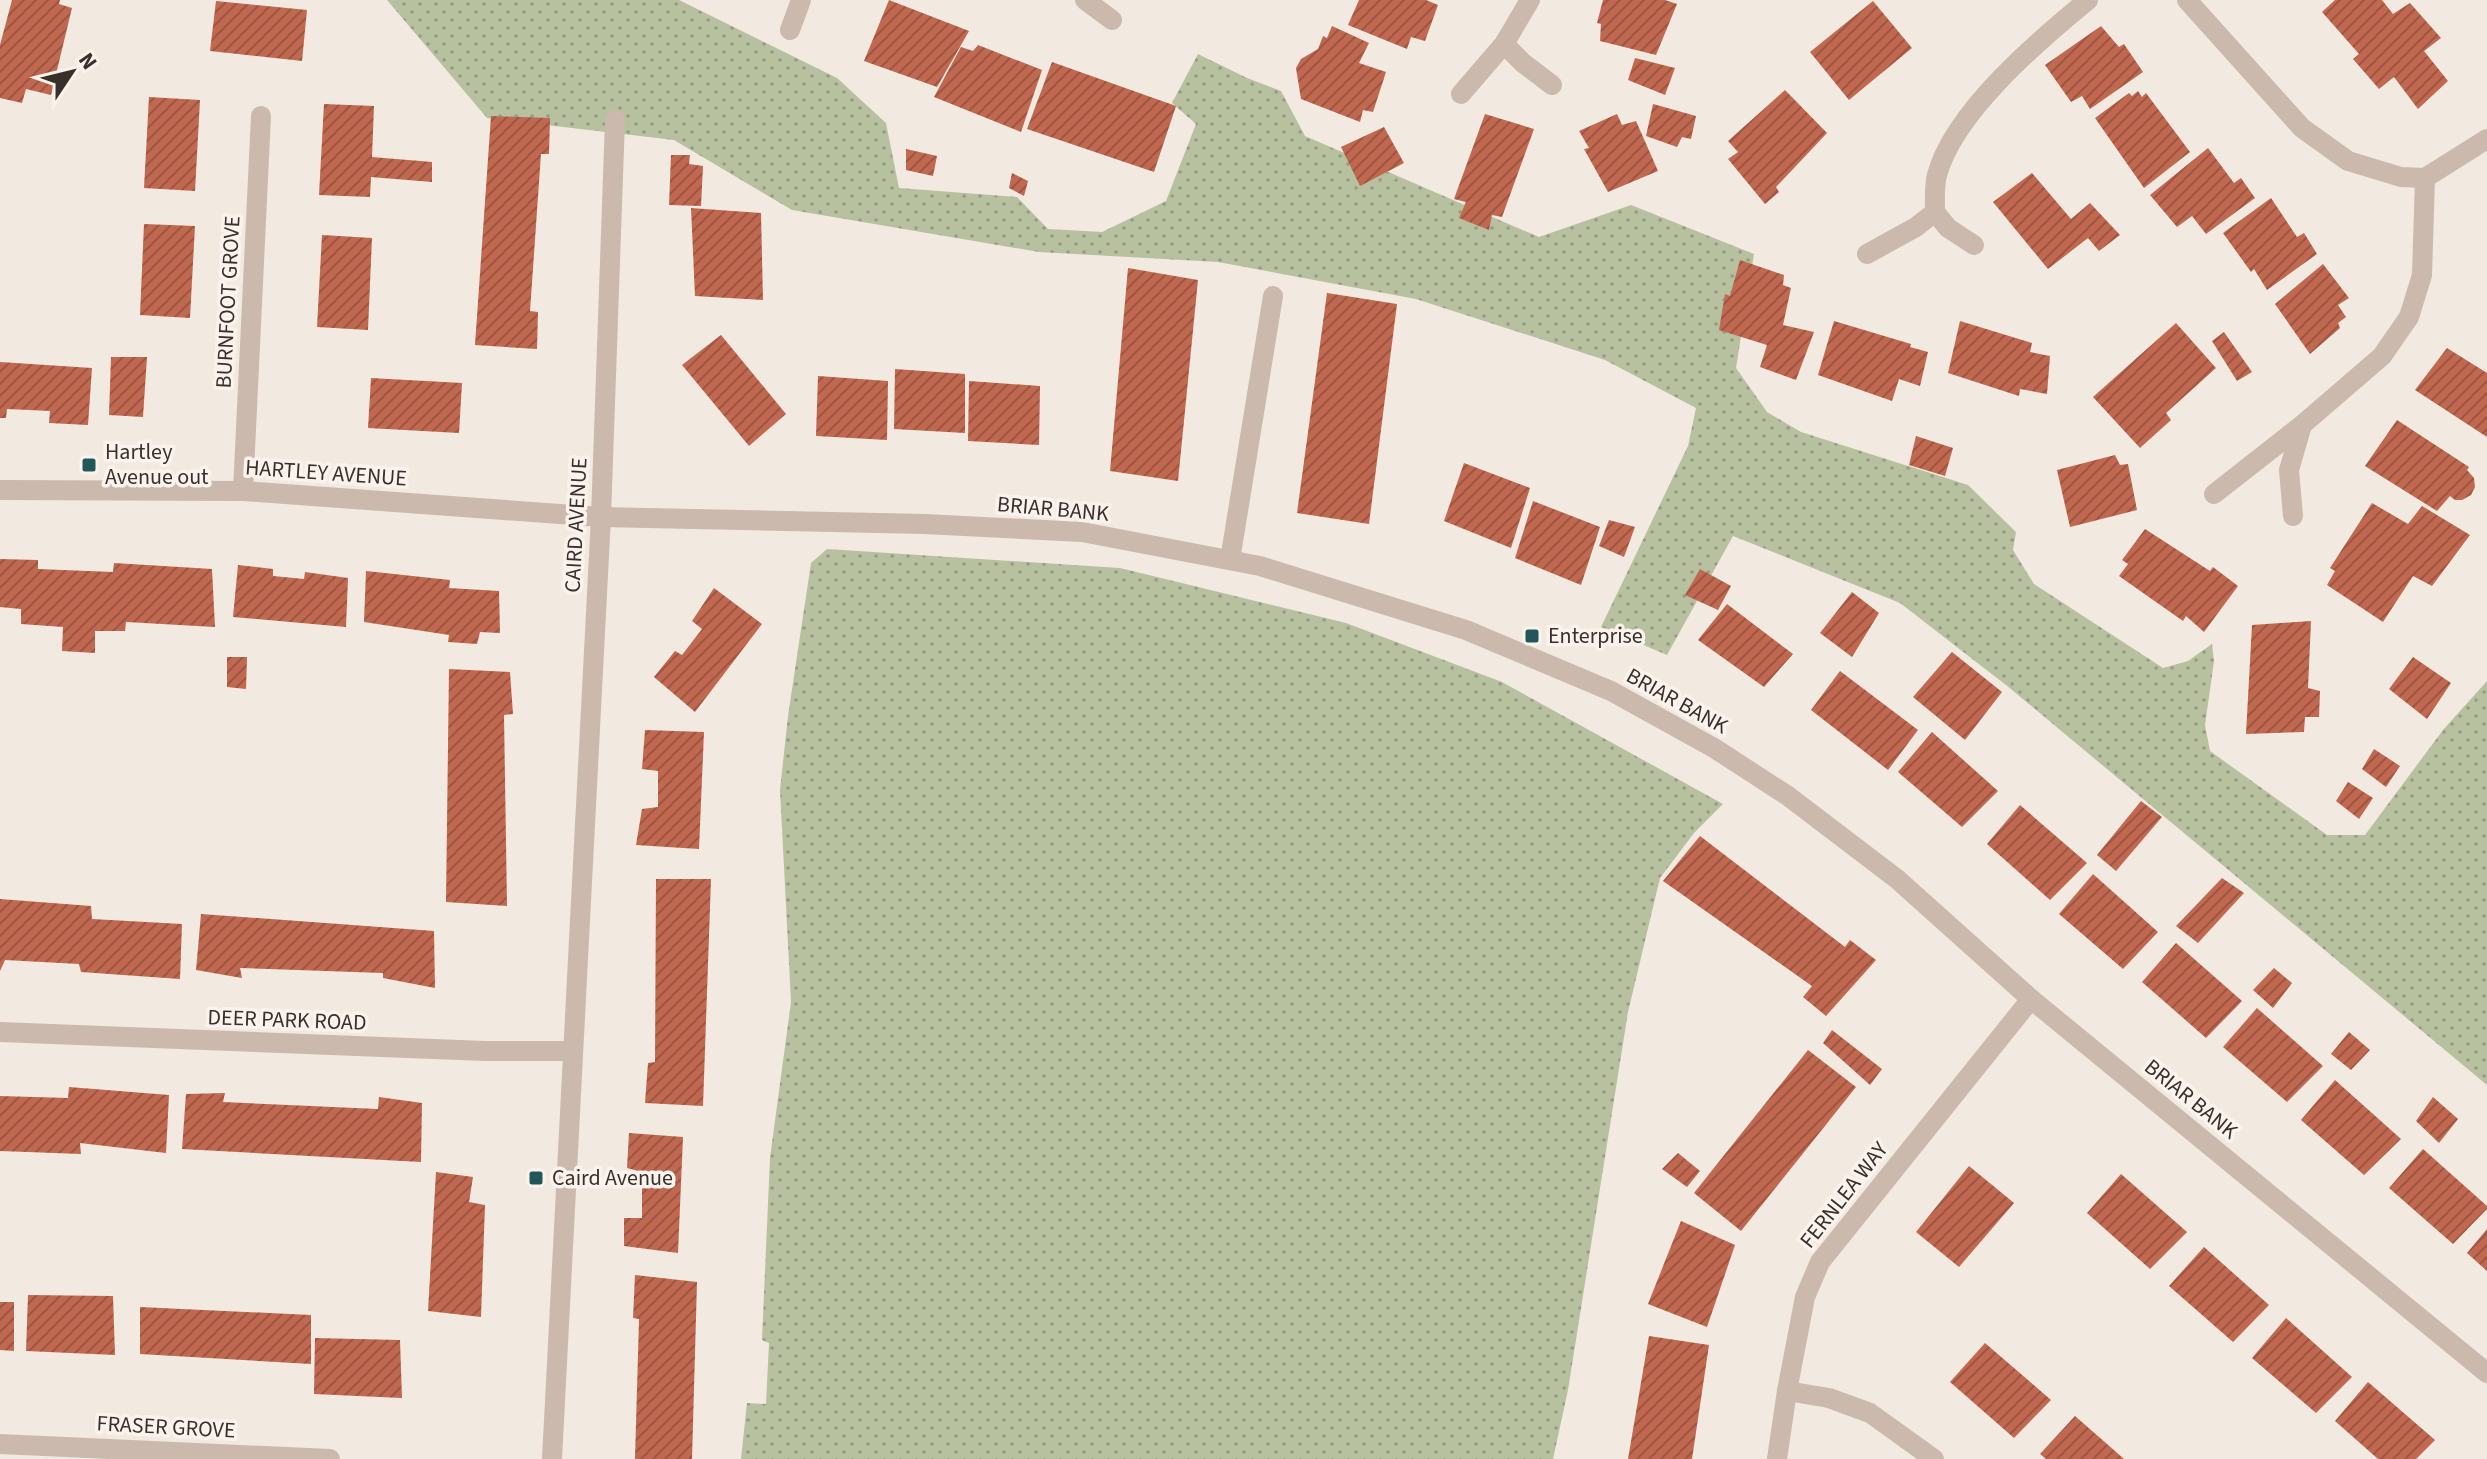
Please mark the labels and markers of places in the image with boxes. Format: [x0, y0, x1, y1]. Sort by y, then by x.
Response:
place label: Hartley Avenue out [105, 436, 209, 493]
marker: Hartley Avenue out [80, 456, 98, 474]
place label: Enterprise [1548, 620, 1643, 652]
marker: Enterprise [1523, 627, 1541, 645]
place label: Caird Avenue [552, 1162, 673, 1194]
marker: Caird Avenue [527, 1169, 545, 1187]

